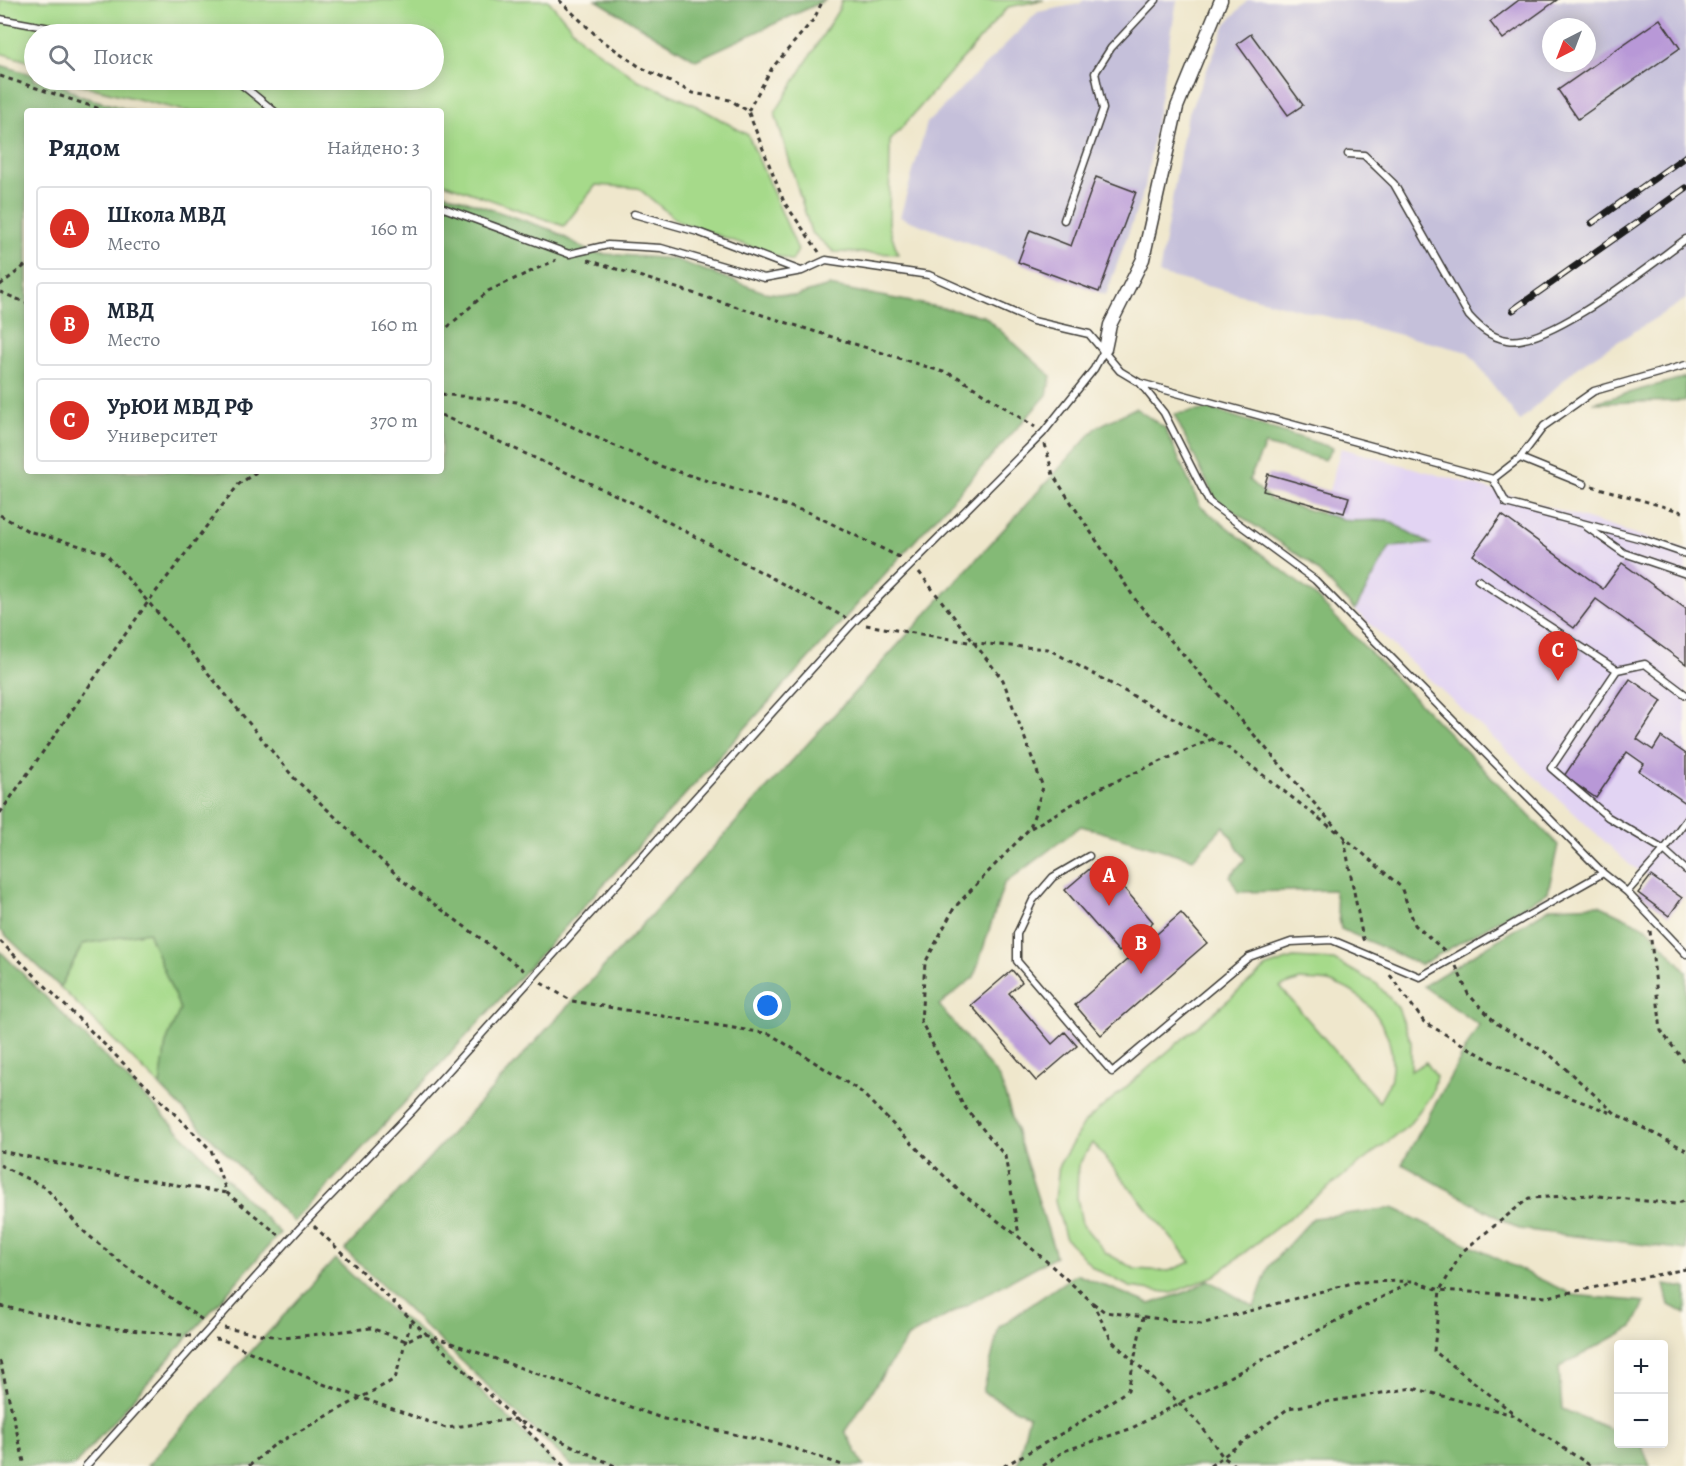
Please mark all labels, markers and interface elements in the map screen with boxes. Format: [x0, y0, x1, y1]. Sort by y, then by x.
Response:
north arrow [1542, 18, 1596, 72]
search box [24, 24, 444, 90]
icon: search [45, 41, 78, 74]
text: Поиск [93, 42, 153, 72]
text: Рядом [48, 130, 120, 165]
text: Найдено: 3 [327, 134, 420, 161]
text: Школа МВД [107, 200, 226, 230]
text: A [63, 215, 76, 242]
text: 160 m [371, 215, 418, 242]
text: Место [107, 230, 160, 257]
text: МВД [107, 296, 154, 326]
text: B [63, 311, 76, 338]
text: 160 m [371, 311, 418, 338]
text: Место [107, 326, 160, 353]
text: УрЮИ МВД РФ [107, 392, 253, 422]
text: C [63, 407, 76, 434]
text: 370 m [370, 407, 418, 434]
text: Университет [107, 422, 218, 449]
pin: C [1538, 632, 1578, 681]
pin: A [1090, 856, 1128, 906]
pin: B [1122, 924, 1160, 974]
your location [753, 991, 782, 1020]
map controls [1614, 1340, 1668, 1448]
button: + [1614, 1340, 1668, 1394]
button: − [1614, 1394, 1668, 1448]

